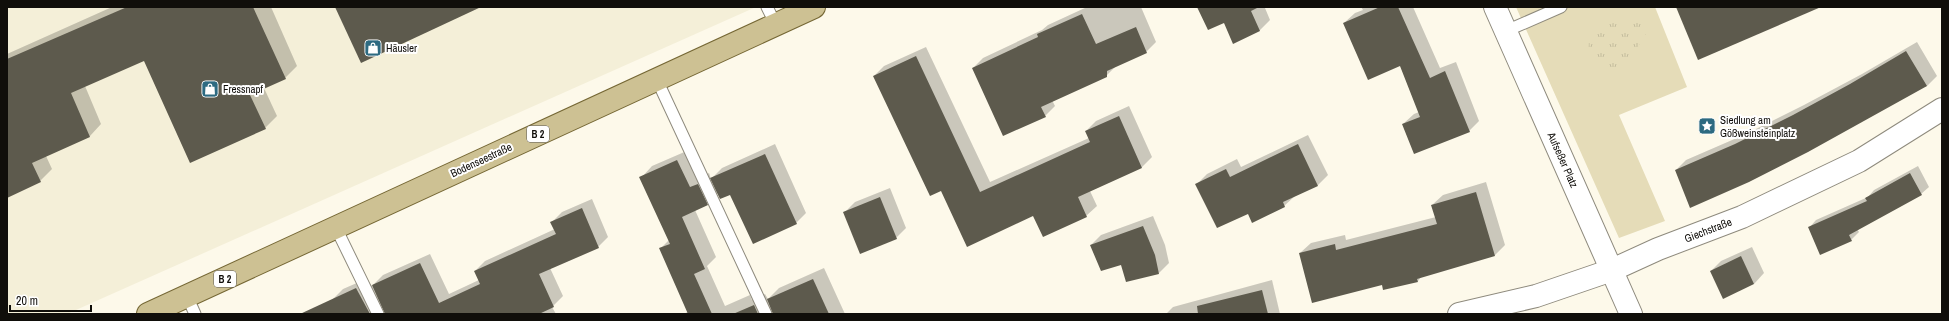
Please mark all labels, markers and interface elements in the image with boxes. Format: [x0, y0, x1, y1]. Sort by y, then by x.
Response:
shop icon: Häusler [363, 38, 383, 58]
place label: Häusler [386, 41, 417, 55]
shop icon: Fressnapf [200, 79, 220, 99]
place label: Fressnapf [223, 82, 264, 96]
place label: Siedlung am Gößweinsteinplatz [1720, 113, 1796, 140]
place icon: Siedlung am Gößweinsteinplatz [1697, 116, 1717, 136]
road number: B 2 [527, 126, 549, 142]
street label: Aufseßer Platz [1544, 129, 1582, 190]
street label: Bodenseestraße [448, 140, 514, 180]
street label: Giechstraße [1682, 215, 1734, 245]
road number: B 2 [214, 271, 236, 287]
scale bar [10, 287, 91, 313]
text: 20 m [16, 293, 38, 309]

